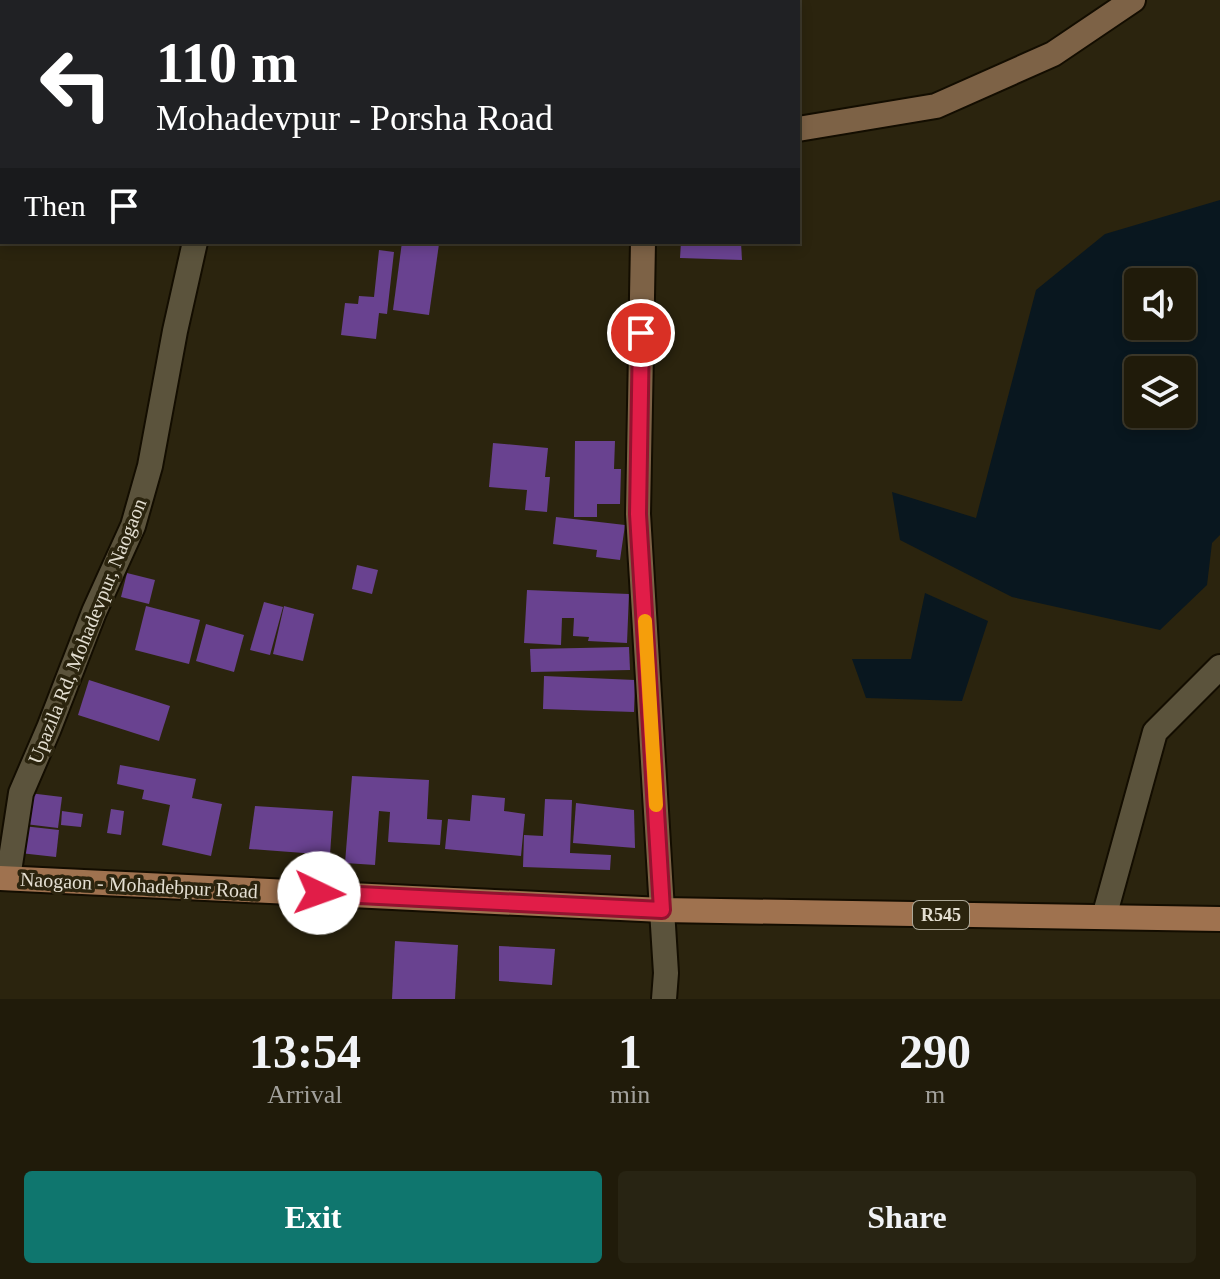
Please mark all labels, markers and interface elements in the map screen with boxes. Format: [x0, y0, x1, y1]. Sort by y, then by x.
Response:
icon: left [24, 32, 128, 136]
text: 110 m [156, 32, 298, 94]
text: Mohadevpur - Porsha Road [156, 98, 553, 138]
icon: arrive [102, 184, 146, 228]
text: Then [24, 189, 86, 222]
map controls [1124, 268, 1196, 428]
button: sound [1124, 268, 1196, 340]
pin [607, 299, 675, 367]
icon: arrive [619, 311, 663, 355]
button: layers [1124, 356, 1196, 428]
street label: Upazila Rd, Mohadevpur, Naogaon [24, 495, 151, 767]
position arrow [277, 851, 361, 935]
street label: Naogaon - Mohadebpur Road [19, 868, 259, 903]
road number: R545 [913, 901, 969, 929]
text: 13:54 [249, 1025, 361, 1078]
text: 1 [618, 1025, 642, 1078]
text: 290 [899, 1025, 971, 1078]
text: Arrival [267, 1080, 342, 1109]
text: min [610, 1080, 650, 1109]
text: m [925, 1080, 945, 1109]
button: Exit [24, 1171, 602, 1263]
button: Share [618, 1171, 1196, 1263]

